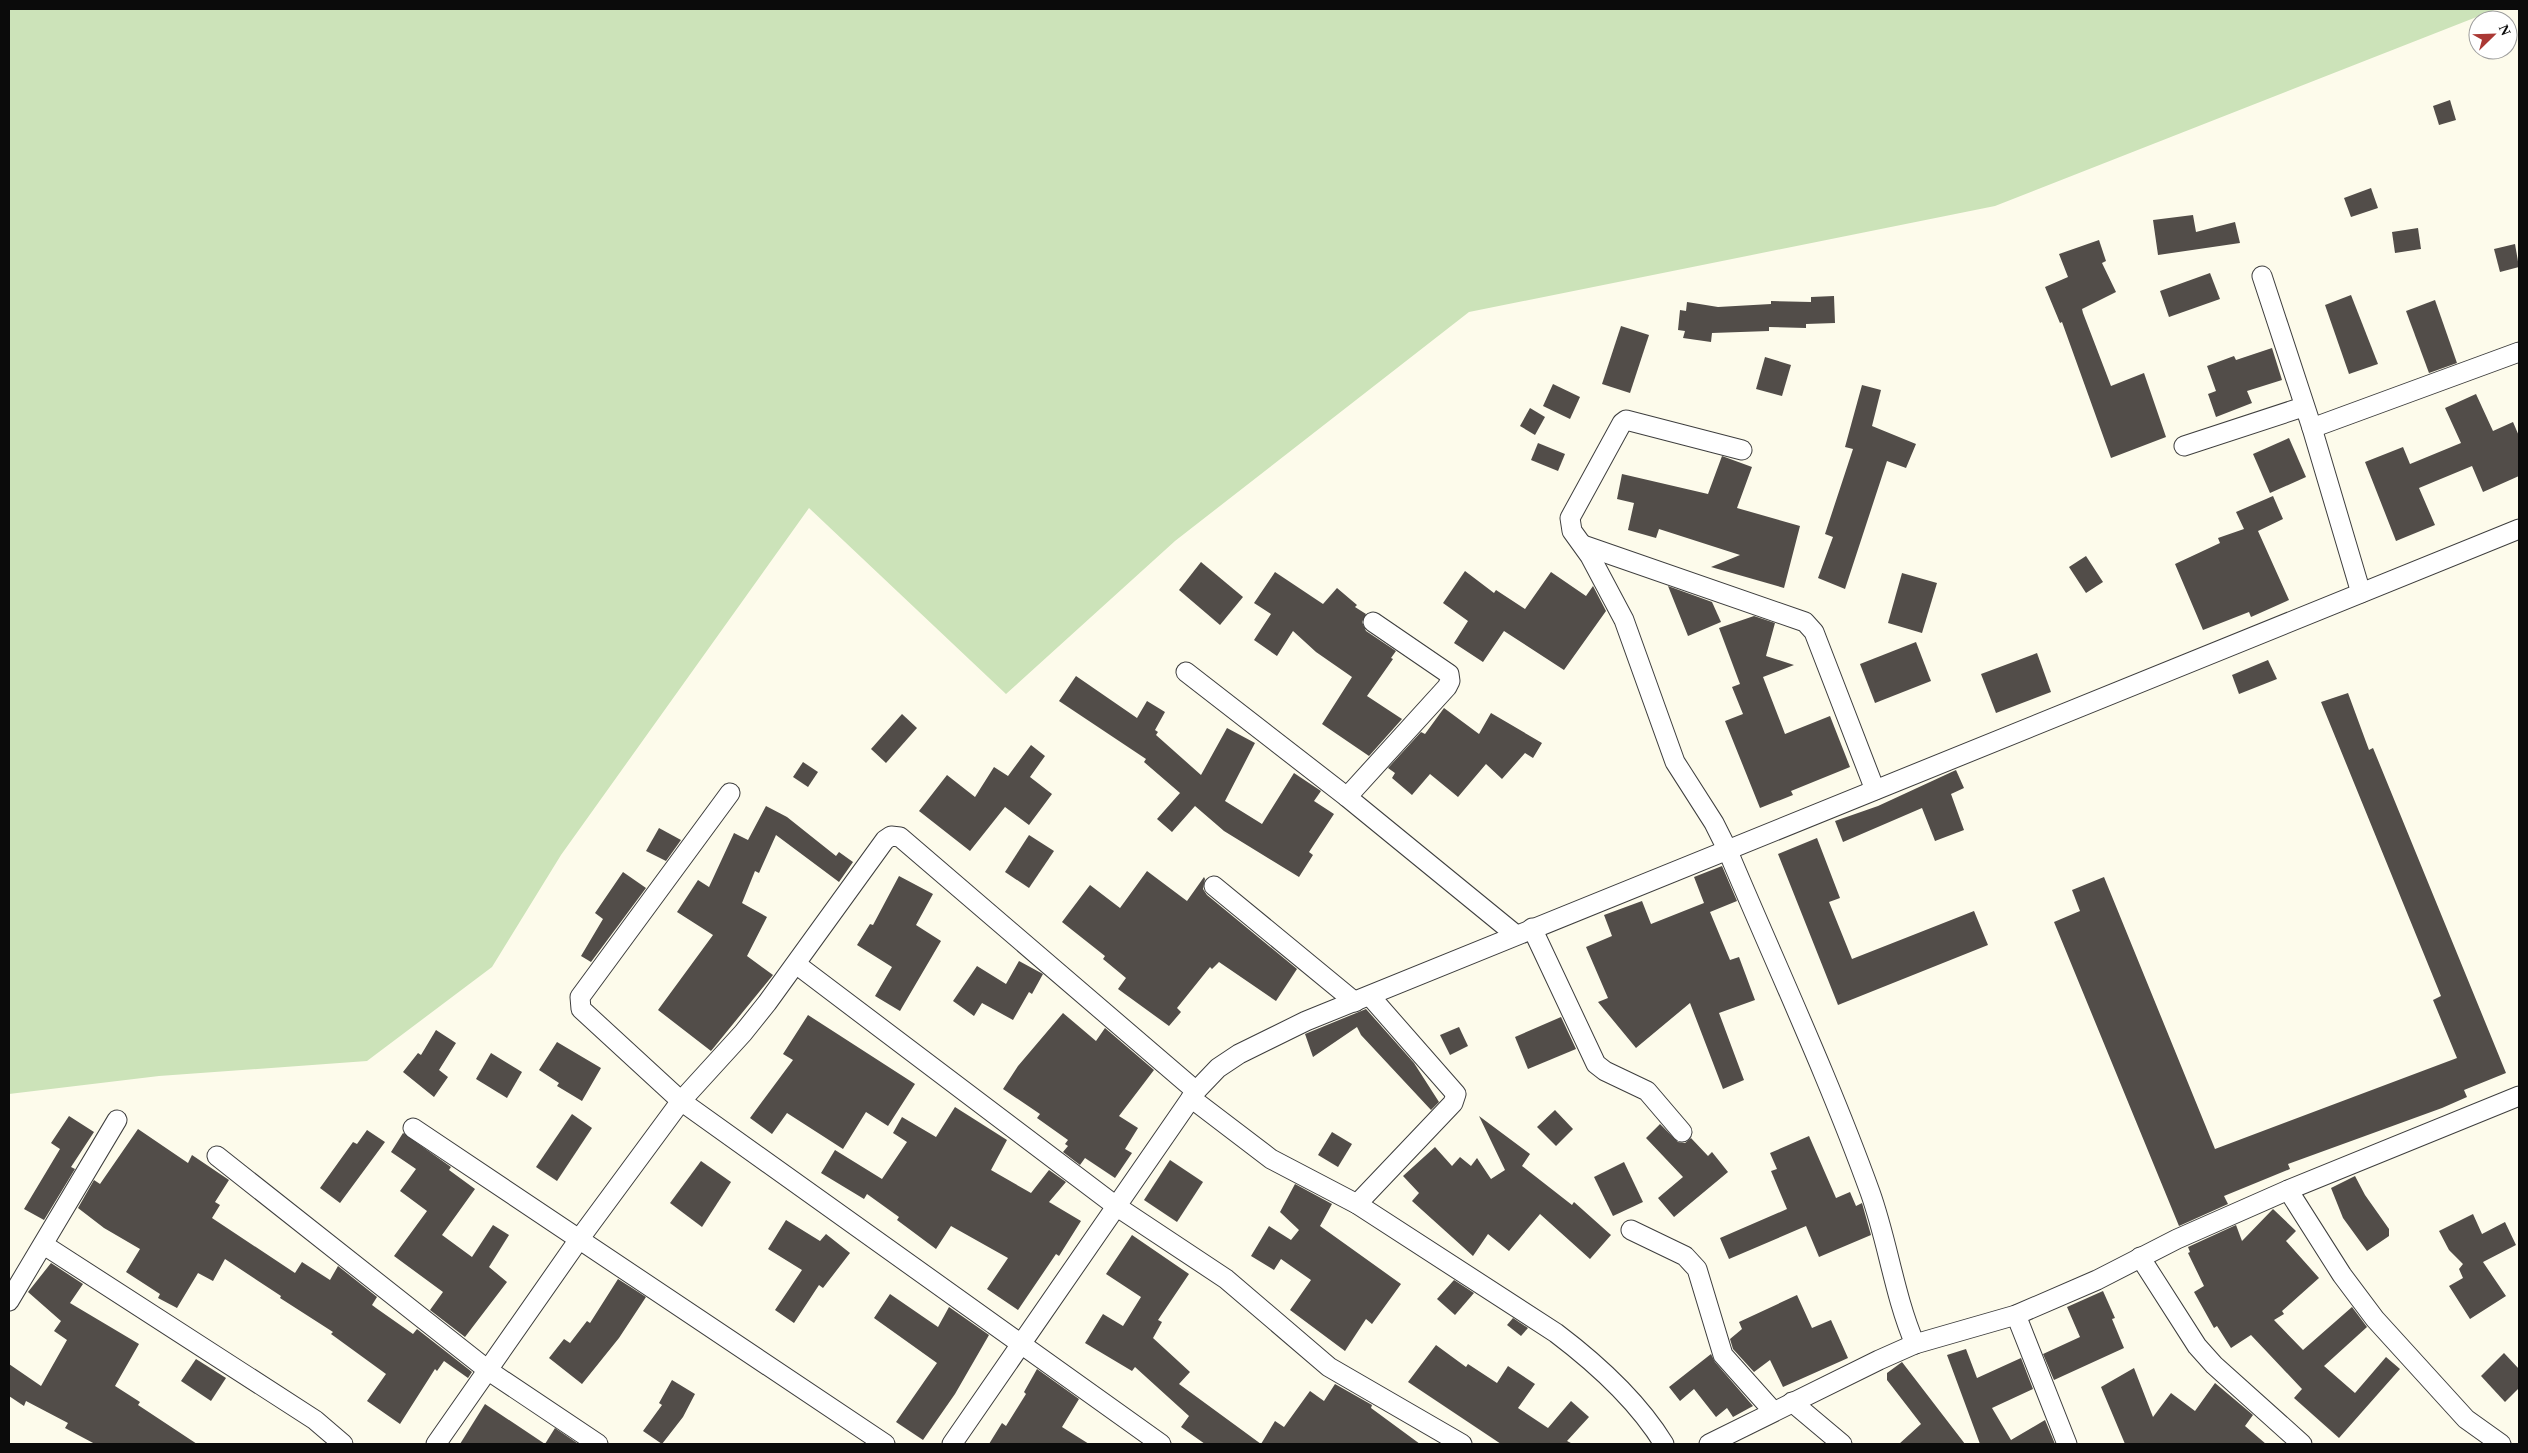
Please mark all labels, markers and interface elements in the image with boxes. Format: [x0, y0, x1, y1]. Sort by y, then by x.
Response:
north arrow [2468, 10, 2518, 60]
text: N [2496, 23, 2513, 38]

